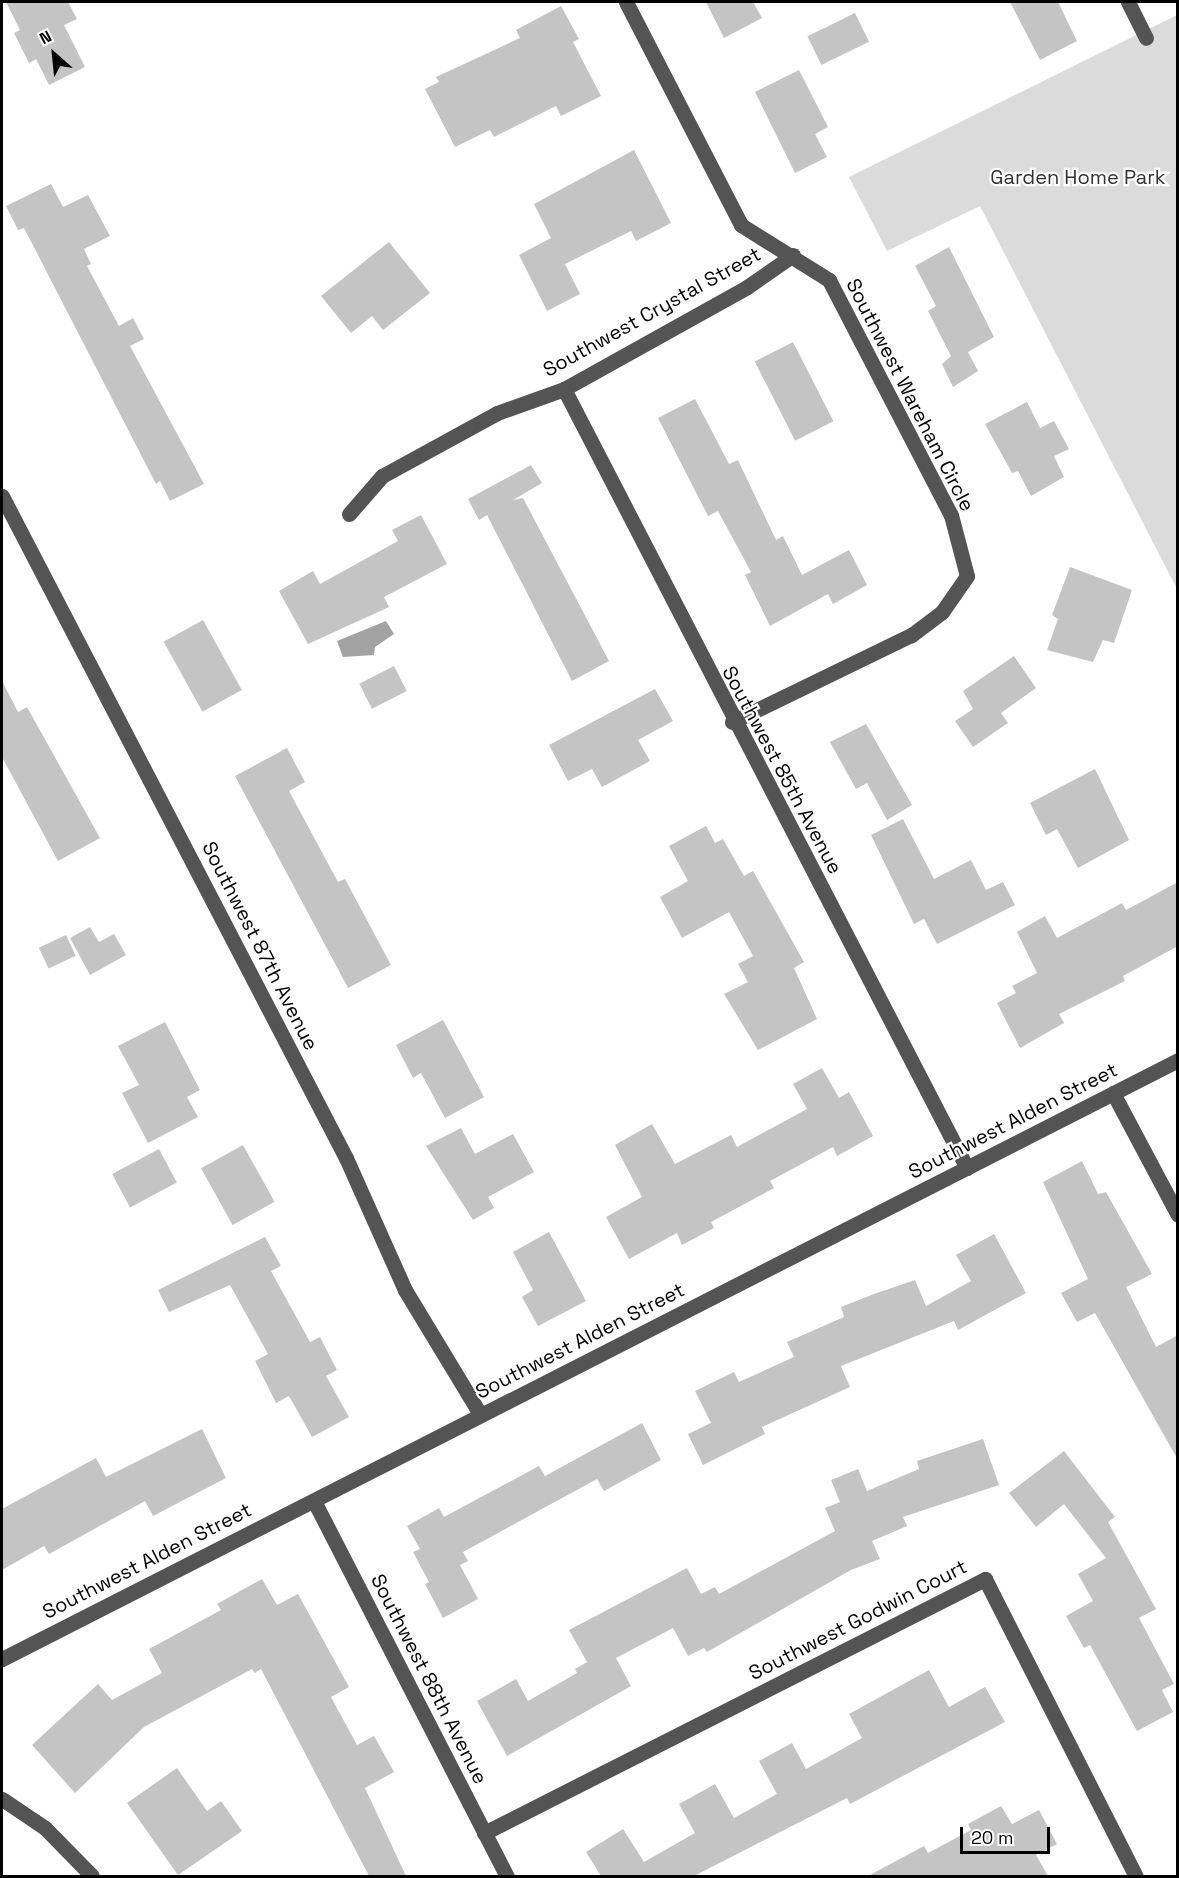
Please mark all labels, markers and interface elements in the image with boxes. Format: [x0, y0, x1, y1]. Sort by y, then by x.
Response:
north arrow [24, 24, 84, 84]
text: N [36, 26, 55, 49]
park label: Garden Home Park [990, 165, 1166, 189]
street label: Southwest Crystal Street [539, 242, 765, 382]
street label: Southwest Wareham Circle [841, 275, 979, 515]
street label: Southwest 85th Avenue [717, 662, 847, 878]
street label: Southwest 87th Avenue [197, 838, 323, 1054]
street label: Southwest Alden Street [905, 1058, 1121, 1184]
street label: Southwest Alden Street [472, 1278, 688, 1404]
street label: Southwest Alden Street [39, 1498, 255, 1624]
street label: Southwest Godwin Court [745, 1554, 971, 1686]
street label: Southwest 88th Avenue [365, 1570, 493, 1788]
scale bar [963, 1815, 1053, 1853]
text: 20 m [971, 1826, 1014, 1849]

